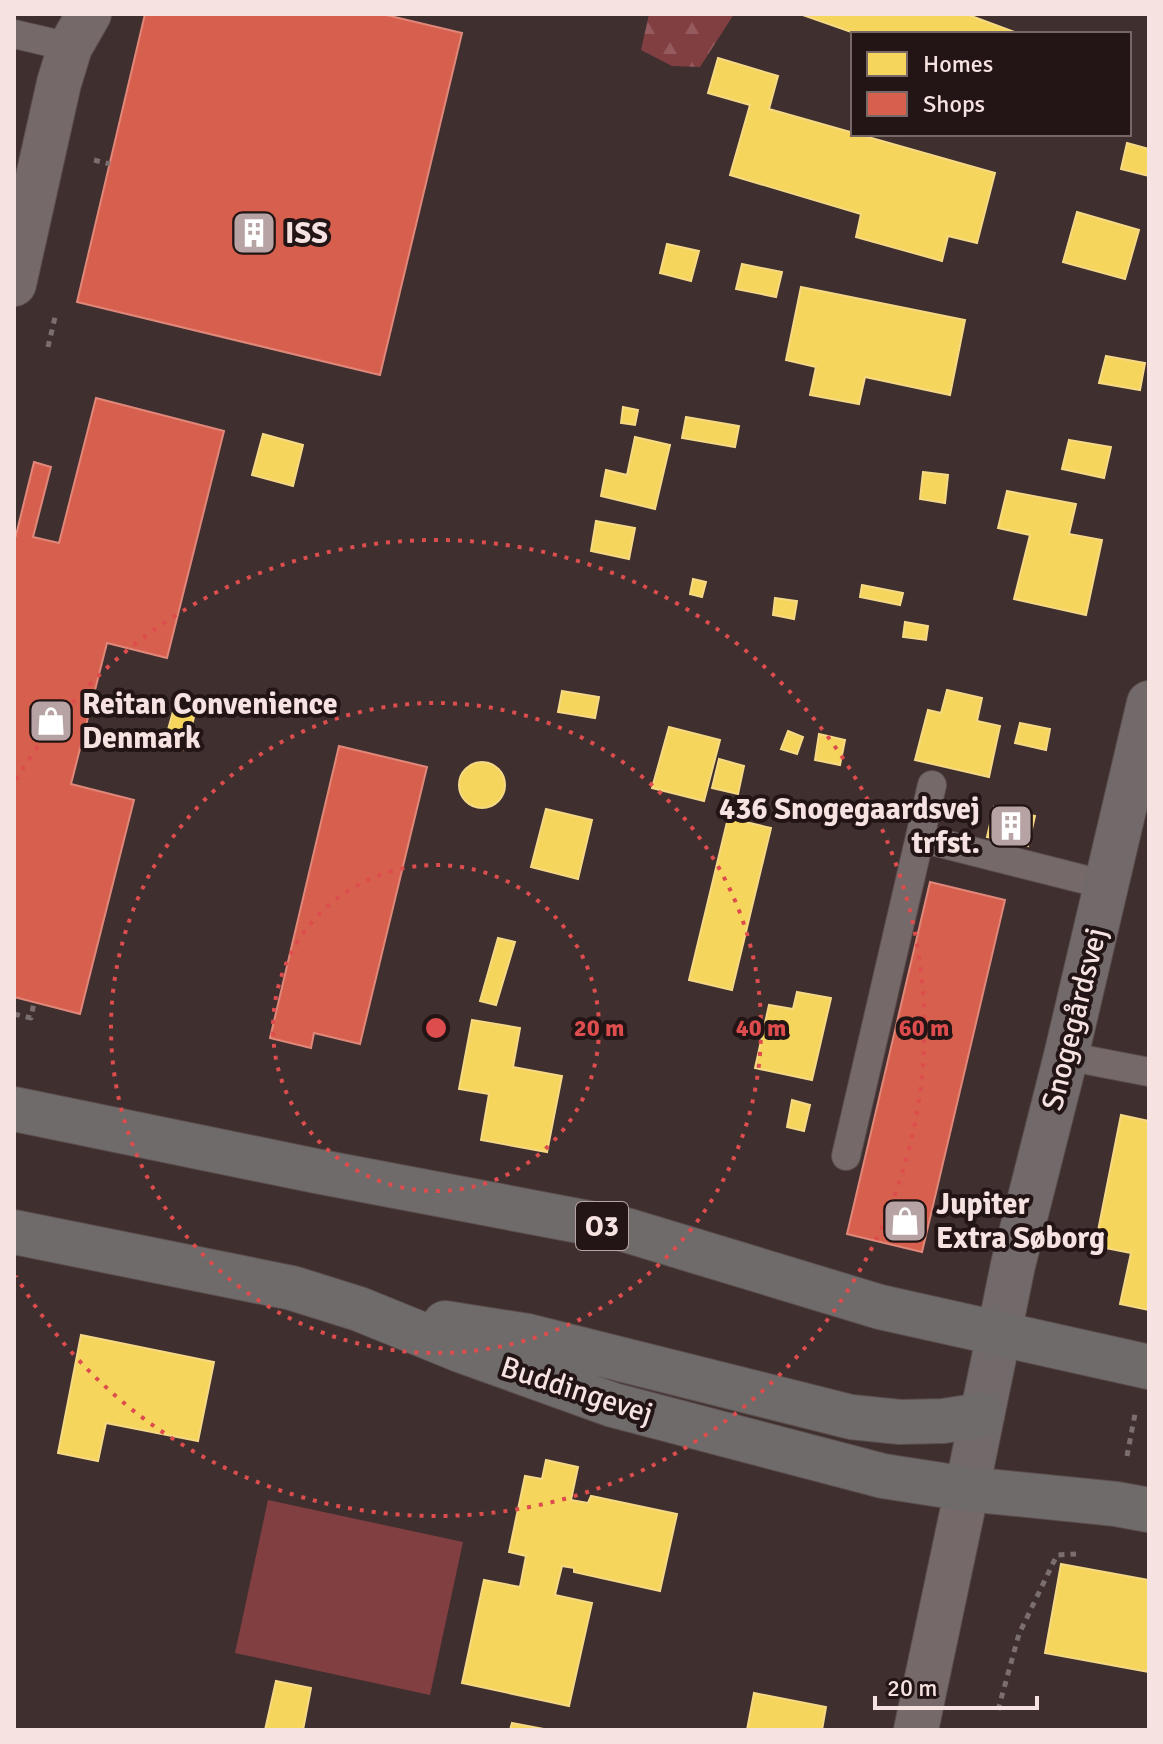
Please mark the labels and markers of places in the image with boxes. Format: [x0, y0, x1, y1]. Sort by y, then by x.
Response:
building icon: ISS [230, 209, 278, 257]
place label: ISS [285, 215, 328, 252]
place label: Reitan Convenience Denmark [82, 686, 338, 757]
shop icon: Reitan Convenience Denmark [27, 697, 75, 745]
place label: 436 Snogegaardsvej trfst. [719, 791, 980, 862]
building icon: 436 Snogegaardsvej trfst. [987, 802, 1035, 850]
centre of rings [422, 1014, 450, 1042]
place label: Jupiter Extra Søborg [936, 1186, 1105, 1257]
shop icon: Jupiter Extra Søborg [881, 1197, 929, 1245]

